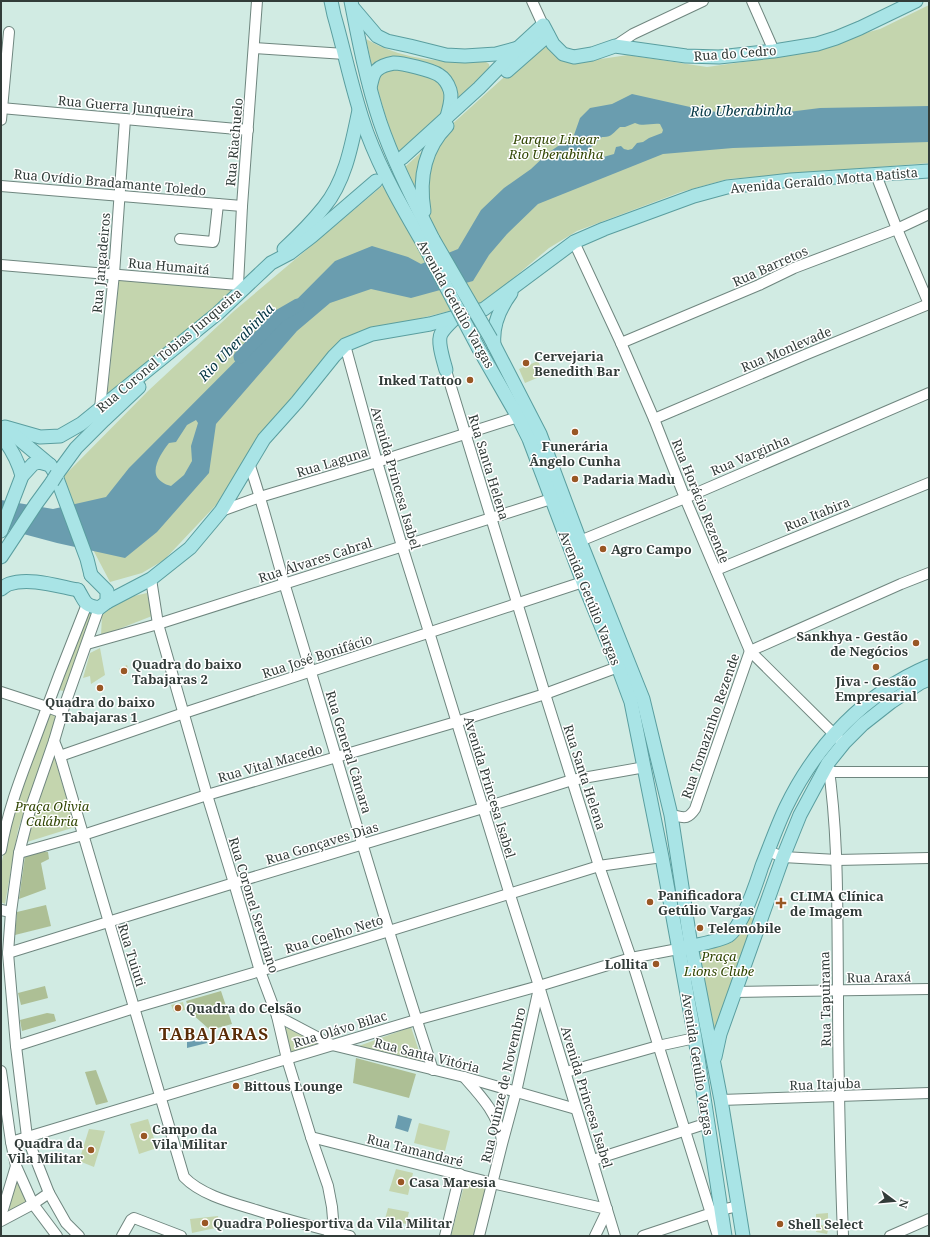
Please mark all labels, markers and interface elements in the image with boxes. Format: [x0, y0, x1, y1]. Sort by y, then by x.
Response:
street label: Rua do Cedro [693, 41, 777, 65]
street label: Rua Guerra Junqueira [57, 91, 195, 121]
street label: Rua Riachuelo [221, 97, 247, 187]
water label: Rio Uberabinha [689, 100, 793, 120]
park label: Parque Linear Rio Uberabinha [508, 130, 604, 163]
street label: Avenida Geraldo Motta Batista [729, 163, 919, 197]
street label: Rua Ovídio Bradamante Toledo [13, 165, 207, 199]
street label: Rua Jangadeiros [88, 212, 114, 314]
street label: Avenida Getúlio Vargas [413, 237, 499, 371]
street label: Rua Barretos [730, 241, 811, 291]
street label: Rua Humaitá [128, 253, 210, 279]
street label: Rua Coronel Tobias Junqueira [92, 284, 246, 416]
water label: Rio Uberabinha [193, 298, 279, 386]
street label: Rua Monlevade [738, 322, 834, 376]
place label: Cervejaria Benedith Bar [534, 347, 620, 380]
marker: Cervejaria Benedith Bar [521, 358, 531, 368]
place label: Inked Tattoo [378, 371, 462, 389]
marker: Inked Tattoo [465, 375, 475, 385]
street label: Avenida Princesa Isabel [367, 405, 425, 551]
street label: Rua Santa Helena [464, 412, 514, 522]
marker: Funerária Ângelo Cunha [570, 427, 580, 437]
street label: Rua Varginha [708, 430, 792, 480]
street label: Rua Horácio Rezende [668, 436, 734, 566]
place label: Funerária Ângelo Cunha [529, 437, 621, 470]
street label: Rua Laguna [294, 443, 370, 481]
place label: Padaria Madu [583, 470, 675, 488]
marker: Padaria Madu [570, 474, 580, 484]
street label: Rua Itabira [781, 493, 853, 535]
street label: Avenida Getúlio Vargas [555, 528, 625, 668]
street label: Rua Álvares Cabral [256, 533, 374, 587]
place label: Agro Campo [611, 540, 692, 558]
marker: Agro Campo [598, 544, 608, 554]
place label: Sankhya - Gestão de Negócios [796, 627, 908, 660]
street label: Rua José Bonifácio [260, 630, 374, 682]
marker: Sankhya - Gestão de Negócios [911, 638, 921, 648]
street label: Rua Tomazinho Rezende [677, 651, 743, 801]
place label: Quadra do baixo Tabajaras 2 [132, 655, 242, 688]
marker: Jiva - Gestão Empresarial [871, 662, 881, 672]
marker: Quadra do baixo Tabajaras 2 [119, 666, 129, 676]
place label: Jiva - Gestão Empresarial [835, 672, 917, 705]
marker: Quadra do baixo Tabajaras 1 [95, 683, 105, 693]
street label: Rua General Câmara [322, 688, 376, 816]
place label: Quadra do baixo Tabajaras 1 [45, 693, 155, 726]
street label: Avenida Princesa Isabel [460, 714, 520, 860]
street label: Rua Santa Helena [560, 722, 610, 832]
street label: Rua Vital Macedo [216, 739, 324, 787]
park label: Praça Olivia Calábria [14, 797, 90, 830]
street label: Rua Gonçaves Dias [263, 817, 381, 869]
street label: Rua Coronel Severiano [225, 835, 283, 975]
place label: Panificadora Getúlio Vargas [658, 886, 754, 919]
place label: CLIMA Clínica de Imagem [790, 887, 884, 920]
marker: Panificadora Getúlio Vargas [645, 897, 655, 907]
marker: CLIMA Clínica de Imagem [775, 897, 787, 909]
street label: Rua Coelho Neto [283, 910, 385, 958]
place label: Telemobile [708, 919, 781, 937]
street label: Rua Tuiuti [114, 921, 150, 989]
marker: Telemobile [695, 923, 705, 933]
park label: Praça Lions Clube [683, 947, 755, 980]
street label: Rua Tapuirama [815, 951, 835, 1047]
place label: Lollita [605, 955, 648, 973]
marker: Lollita [651, 959, 661, 969]
street label: Rua Araxá [847, 967, 911, 987]
street label: Avenida Getúlio Vargas [678, 992, 718, 1137]
place label: Quadra do Celsão [186, 999, 301, 1017]
marker: Quadra do Celsão [173, 1003, 183, 1013]
street label: Rua Quinze de Novembro [476, 1005, 530, 1165]
street label: Rua Olávo Bilac [291, 1006, 389, 1052]
district label: TABAJARAS [159, 1022, 269, 1045]
street label: Avenida Princesa Isabel [557, 1024, 617, 1170]
street label: Rua Santa Vitória [372, 1033, 482, 1077]
street label: Rua Itajuba [789, 1074, 861, 1094]
place label: Bittous Lounge [244, 1077, 343, 1095]
marker: Bittous Lounge [231, 1081, 241, 1091]
place label: Campo da Vila Militar [152, 1120, 228, 1153]
street label: Rua Tamandaré [365, 1129, 465, 1171]
marker: Campo da Vila Militar [139, 1131, 149, 1141]
place label: Quadra da Vila Militar [8, 1134, 83, 1167]
marker: Quadra da Vila Militar [86, 1145, 96, 1155]
place label: Casa Maresia [409, 1173, 496, 1191]
marker: Casa Maresia [396, 1177, 406, 1187]
north arrow [874, 1181, 914, 1221]
text: N [896, 1198, 912, 1210]
place label: Quadra Poliesportiva da Vila Militar [213, 1214, 452, 1232]
place label: Shell Select [788, 1215, 863, 1233]
marker: Quadra Poliesportiva da Vila Militar [200, 1218, 210, 1228]
marker: Shell Select [775, 1219, 785, 1229]

